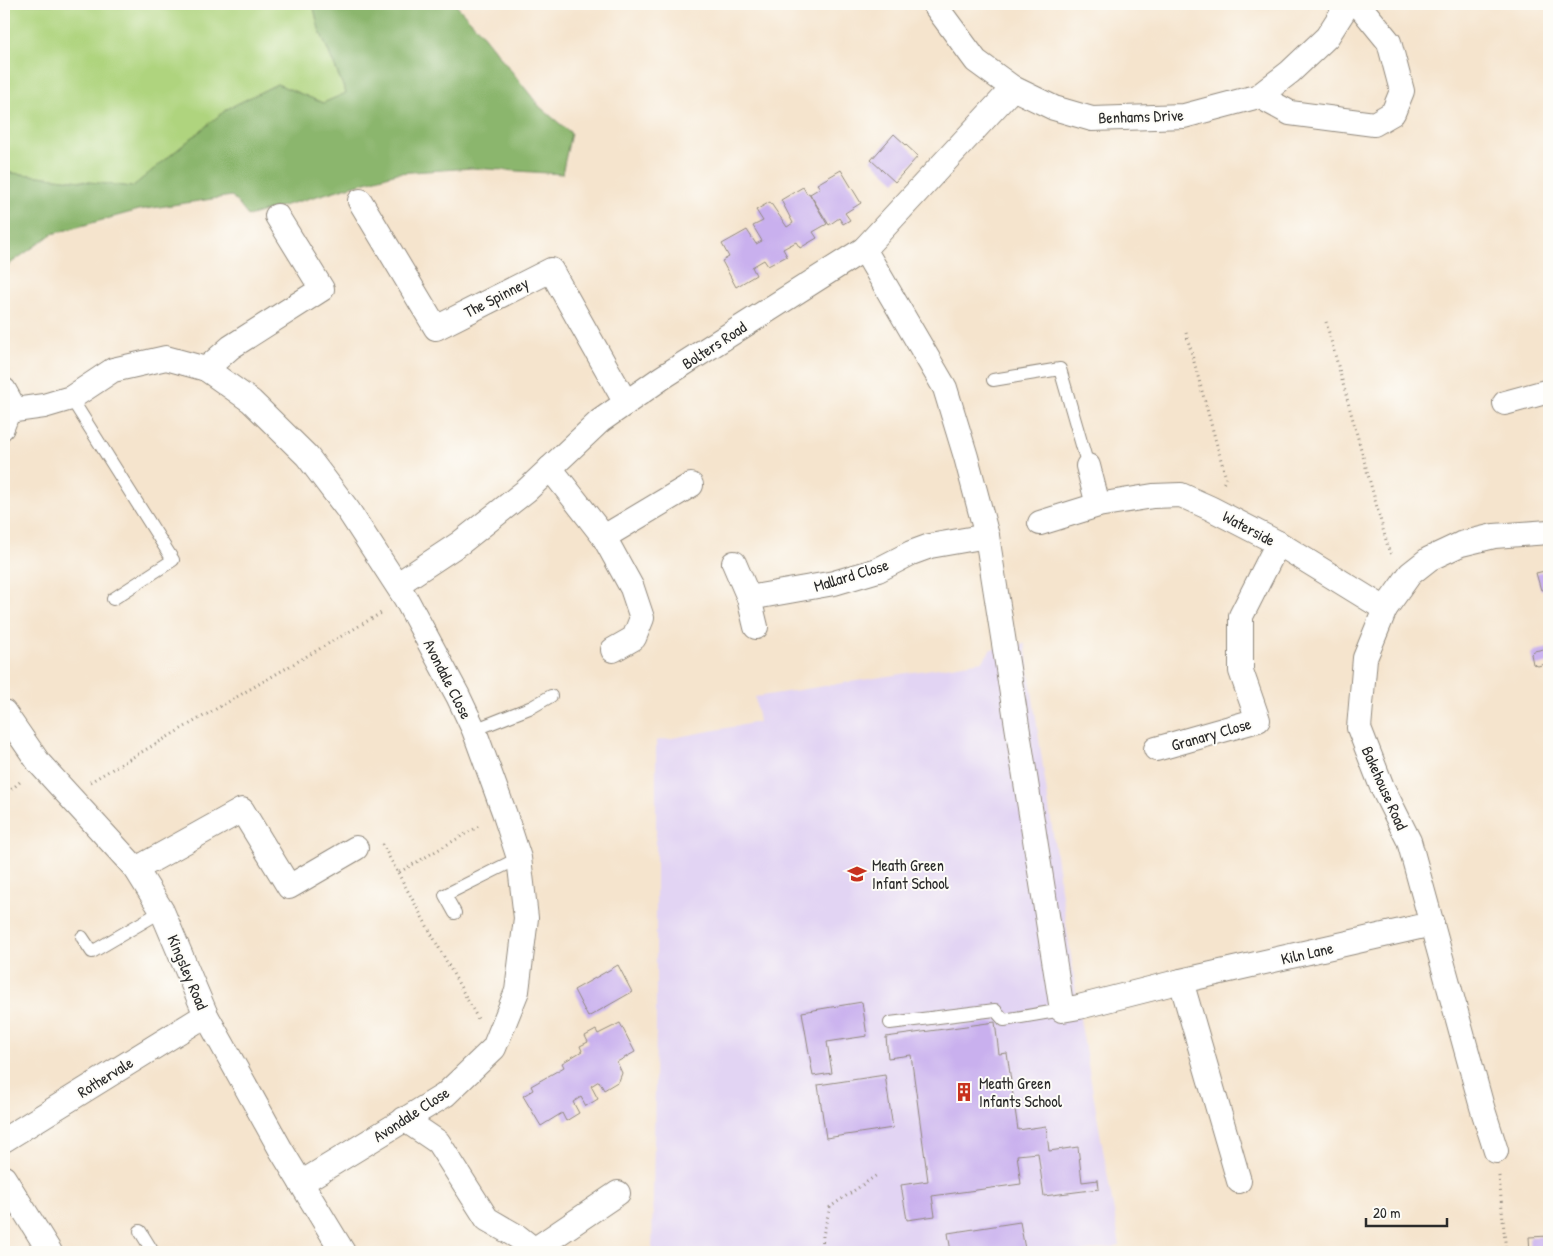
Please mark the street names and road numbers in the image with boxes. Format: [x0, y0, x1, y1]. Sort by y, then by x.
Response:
street label: Benhams Drive [1098, 103, 1185, 128]
street label: The Spinney [460, 271, 532, 323]
street label: Bolters Road [677, 316, 751, 374]
street label: Waterside [1219, 505, 1280, 551]
street label: Mallard Close [811, 553, 892, 597]
street label: Avondale Close [419, 635, 478, 723]
street label: Granary Close [1168, 712, 1254, 756]
street label: Bakehouse Road [1357, 743, 1413, 833]
street label: Kingsley Road [162, 931, 214, 1013]
street label: Kiln Lane [1279, 936, 1336, 970]
street label: Rothervale [73, 1051, 138, 1103]
street label: Avondale Close [369, 1081, 454, 1147]

